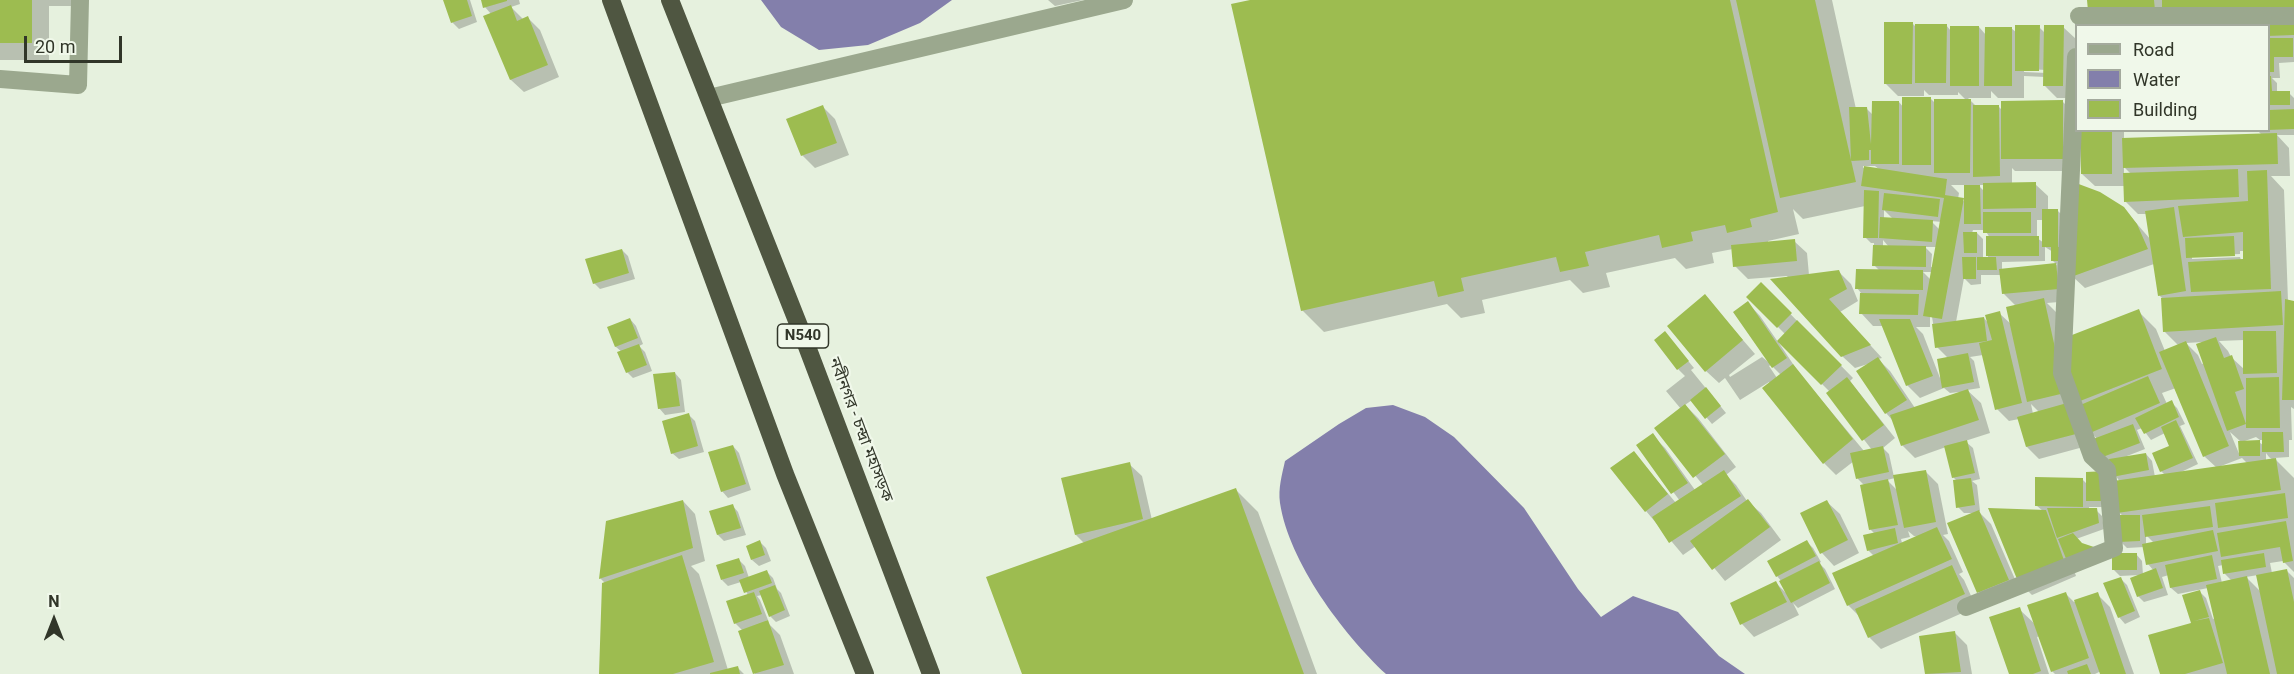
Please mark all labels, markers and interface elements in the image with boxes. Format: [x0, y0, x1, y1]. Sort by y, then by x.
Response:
scale bar [27, 24, 124, 62]
legend [2075, 24, 2270, 132]
text: 20 m [35, 36, 75, 57]
text: Road [2133, 39, 2174, 60]
text: Water [2133, 69, 2180, 90]
text: Building [2133, 99, 2197, 120]
road number: N540 [778, 324, 828, 348]
street label: নবীনগর - চন্দ্রা মহাসড়ক [824, 355, 896, 505]
north arrow [24, 590, 84, 650]
text: N [48, 592, 60, 611]

